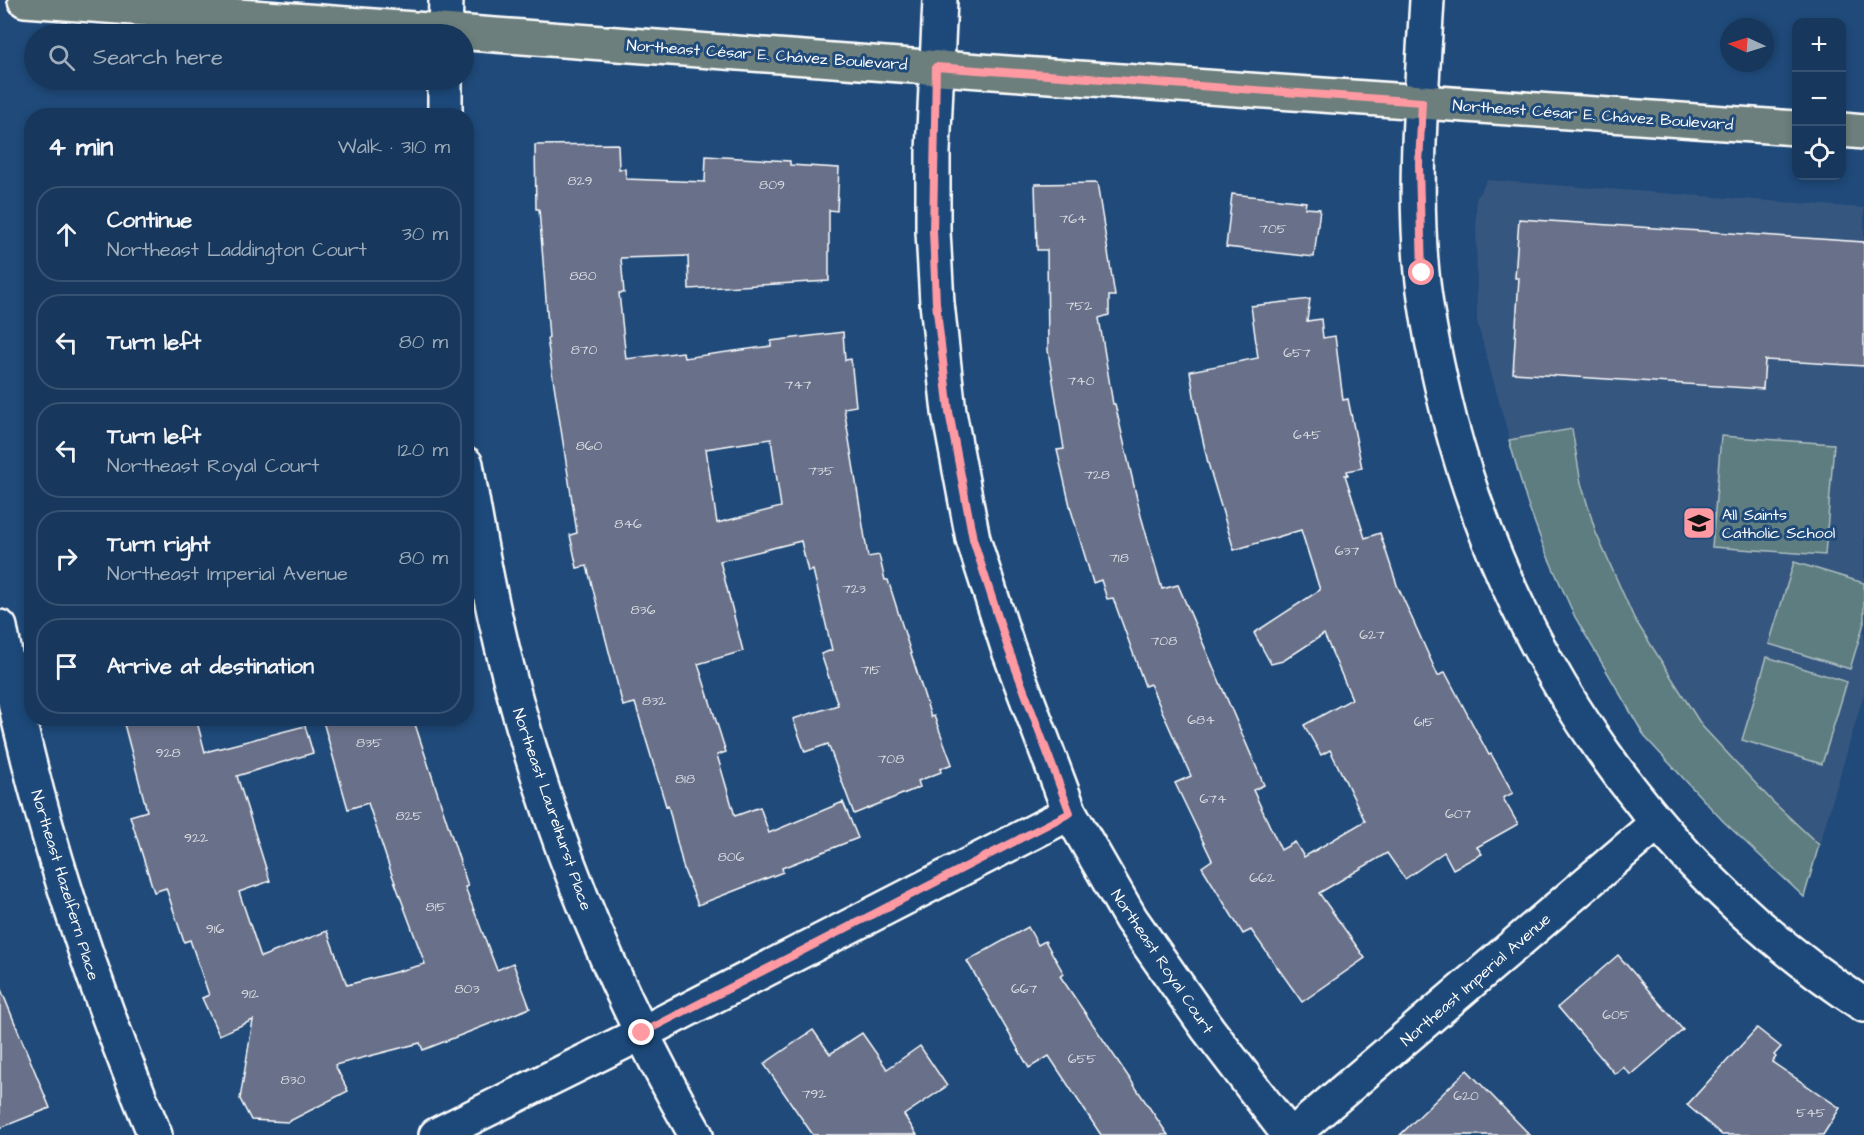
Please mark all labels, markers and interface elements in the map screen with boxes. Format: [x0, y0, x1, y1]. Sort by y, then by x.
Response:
north arrow [1720, 18, 1774, 72]
map controls [1792, 18, 1846, 180]
button: + [1792, 18, 1846, 72]
search box [24, 24, 474, 90]
street label: Northeast César E. Chávez Boulevard [626, 34, 908, 76]
icon: search [45, 41, 78, 74]
text: Search here [93, 42, 223, 73]
button: − [1792, 72, 1846, 126]
street label: Northeast César E. Chávez Boulevard [1452, 94, 1734, 136]
button: locate [1792, 126, 1846, 180]
text: 4 min [48, 129, 113, 165]
text: Walk · 310 m [338, 133, 450, 161]
house number: 829 [567, 171, 593, 191]
house number: 809 [759, 175, 785, 195]
text: Continue [107, 205, 192, 236]
house number: 764 [1060, 209, 1087, 229]
icon: ahead [50, 218, 83, 251]
house number: 705 [1259, 219, 1287, 239]
text: 30 m [402, 220, 448, 248]
text: Northeast Laddington Court [107, 236, 367, 264]
route start [1408, 259, 1434, 285]
house number: 880 [570, 266, 597, 286]
house number: 752 [1066, 296, 1092, 316]
icon: left [50, 326, 83, 359]
text: Turn left [107, 327, 201, 358]
text: 80 m [399, 328, 448, 356]
house number: 870 [571, 340, 597, 360]
house number: 657 [1283, 343, 1311, 363]
house number: 740 [1068, 371, 1095, 391]
house number: 747 [785, 375, 812, 395]
text: Turn left [107, 421, 201, 452]
house number: 645 [1293, 425, 1321, 445]
icon: left [50, 434, 83, 467]
text: 120 m [398, 436, 448, 464]
house number: 860 [576, 436, 603, 456]
text: Northeast Royal Court [107, 452, 319, 480]
house number: 735 [808, 461, 834, 481]
house number: 728 [1084, 465, 1110, 485]
place label: All Saints Catholic School [1722, 504, 1835, 544]
school or university icon: All Saints Catholic School [1681, 505, 1717, 541]
house number: 846 [614, 514, 642, 534]
text: Turn right [107, 529, 210, 560]
house number: 637 [1335, 541, 1360, 561]
icon: right [50, 542, 83, 575]
text: 80 m [399, 544, 448, 572]
house number: 718 [1109, 548, 1129, 568]
text: Northeast Imperial Avenue [107, 560, 348, 588]
house number: 723 [842, 579, 866, 599]
house number: 836 [631, 600, 656, 620]
house number: 627 [1359, 625, 1385, 645]
house number: 708 [1151, 631, 1177, 651]
icon: arrive [50, 650, 83, 683]
text: Arrive at destination [107, 651, 314, 682]
house number: 715 [861, 660, 881, 680]
house number: 832 [642, 691, 666, 711]
street label: Northeast Laurelhurst Place [507, 705, 597, 914]
house number: 684 [1187, 710, 1215, 730]
house number: 615 [1414, 712, 1434, 732]
house number: 835 [356, 733, 382, 753]
house number: 928 [155, 743, 181, 763]
house number: 708 [878, 749, 904, 769]
house number: 818 [675, 769, 695, 789]
street label: Northeast Hazelfern Place [26, 787, 105, 983]
house number: 674 [1200, 789, 1227, 809]
house number: 607 [1445, 804, 1471, 824]
house number: 825 [395, 806, 423, 826]
house number: 922 [184, 828, 208, 848]
house number: 806 [718, 847, 745, 867]
house number: 662 [1249, 868, 1275, 888]
street label: Northeast Royal Court [1105, 885, 1219, 1039]
house number: 815 [426, 897, 446, 917]
street label: Northeast Imperial Avenue [1396, 908, 1556, 1051]
house number: 916 [206, 919, 224, 939]
house number: 803 [454, 979, 480, 999]
house number: 667 [1011, 979, 1037, 999]
house number: 912 [241, 984, 259, 1004]
house number: 605 [1602, 1005, 1630, 1025]
route end [628, 1019, 654, 1045]
house number: 655 [1068, 1049, 1096, 1069]
house number: 830 [280, 1070, 306, 1090]
house number: 792 [802, 1084, 826, 1104]
house number: 620 [1453, 1086, 1479, 1106]
house number: 545 [1796, 1103, 1826, 1123]

